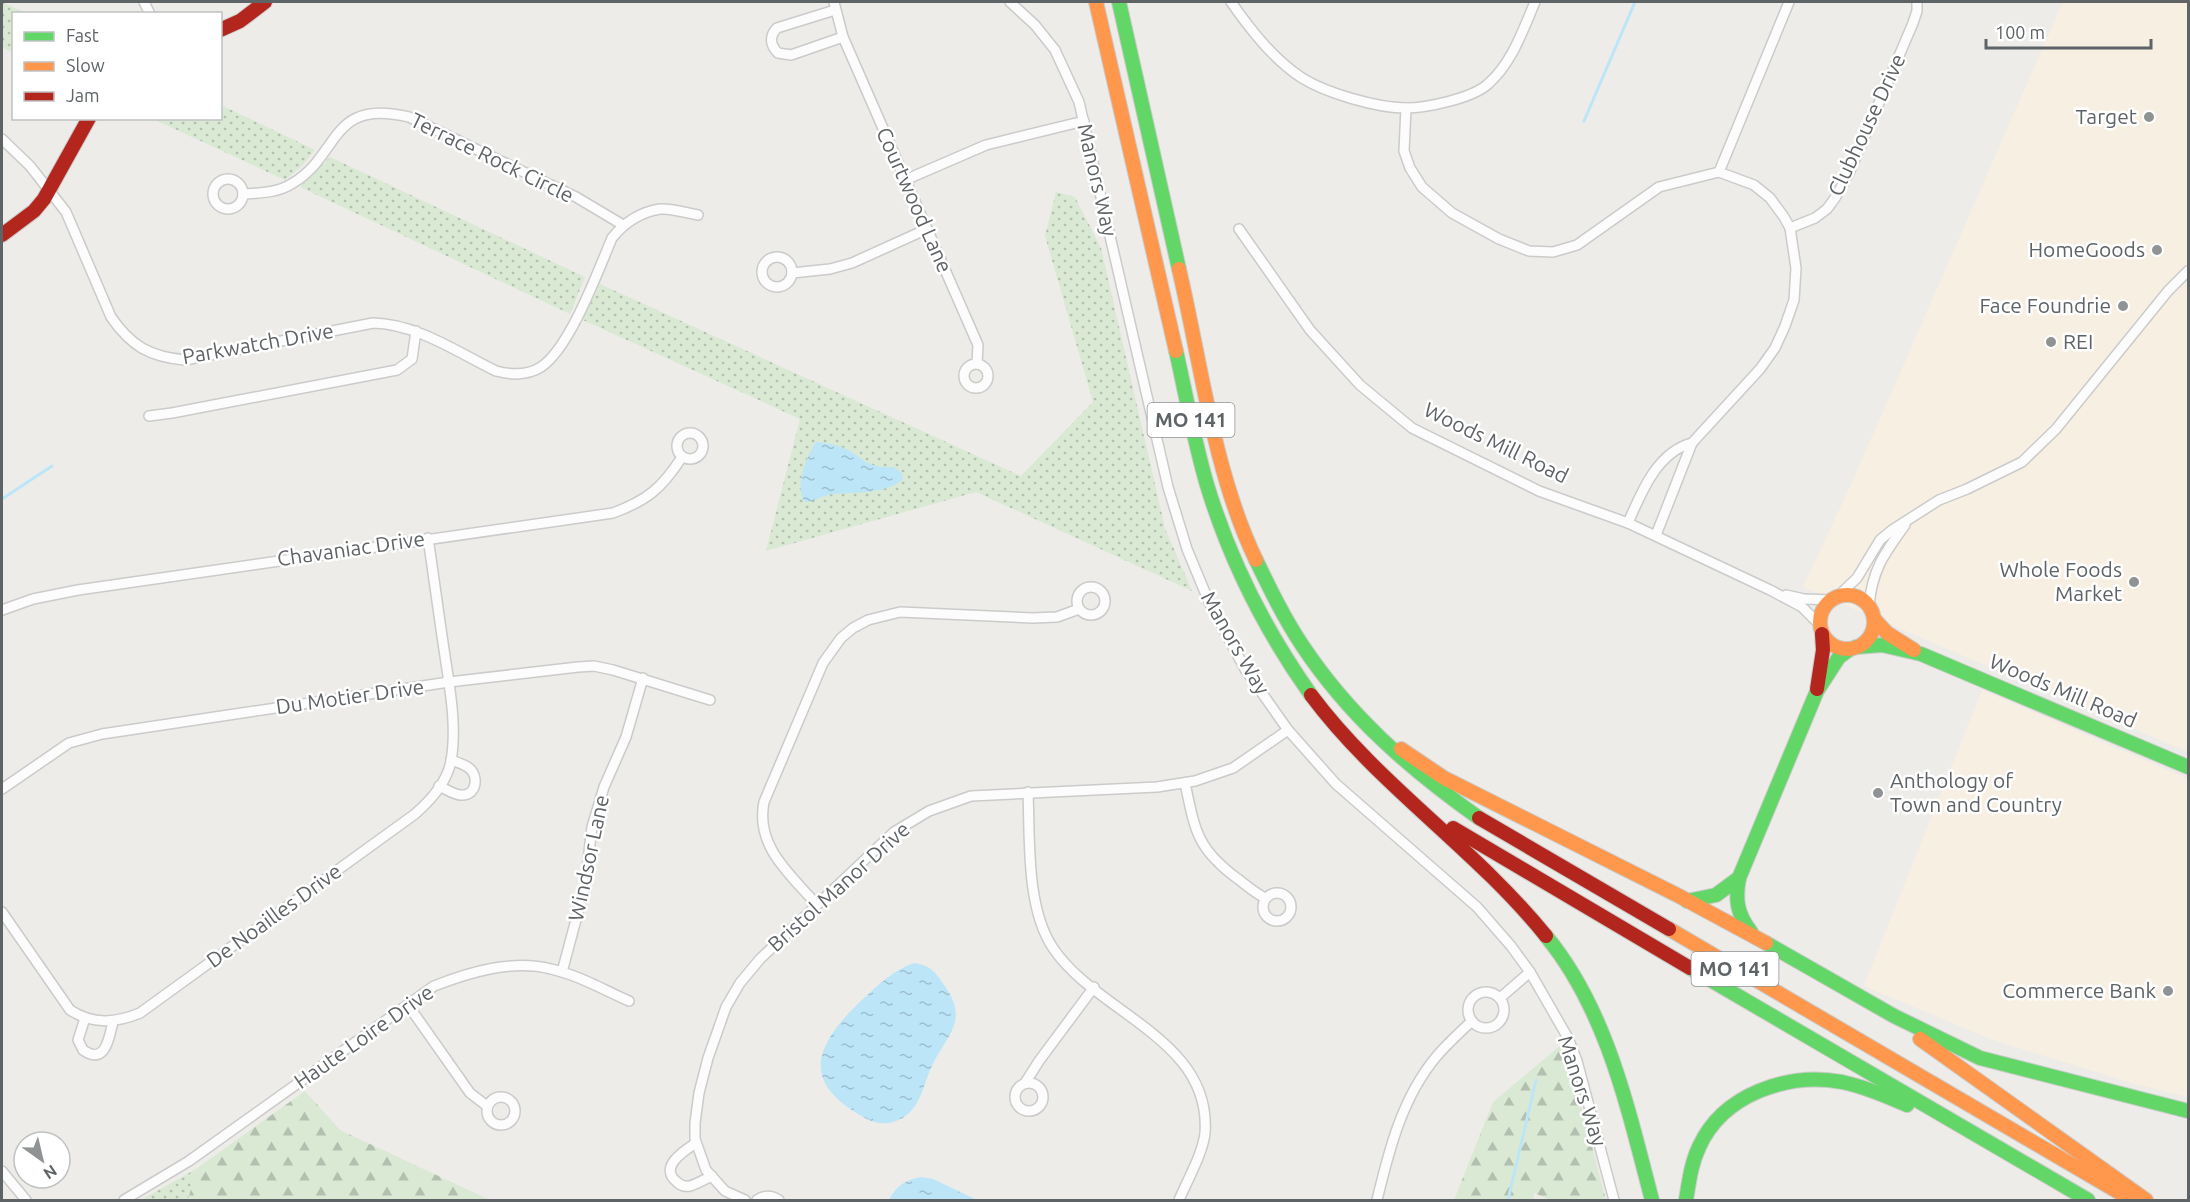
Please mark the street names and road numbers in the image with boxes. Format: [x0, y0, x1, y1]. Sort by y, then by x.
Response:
street label: Clubhouse Drive [1823, 50, 1910, 199]
street label: Terrace Rock Circle [407, 107, 578, 207]
street label: Manors Way [1073, 121, 1123, 239]
street label: Courtwood Lane [872, 123, 958, 276]
street label: Parkwatch Drive [180, 318, 335, 368]
street label: Woods Mill Road [1420, 397, 1572, 487]
road number: MO 141 [1148, 403, 1234, 437]
street label: Chavaniac Drive [276, 526, 426, 570]
street label: Manors Way [1197, 587, 1275, 698]
street label: Woods Mill Road [1986, 648, 2141, 732]
street label: Du Motier Drive [274, 674, 426, 718]
street label: Windsor Lane [563, 792, 613, 923]
street label: Bristol Manor Drive [763, 816, 914, 956]
street label: De Noailles Drive [201, 858, 345, 972]
road number: MO 141 [1692, 952, 1778, 986]
street label: Haute Loire Drive [289, 979, 438, 1093]
street label: Manors Way [1554, 1032, 1612, 1149]

